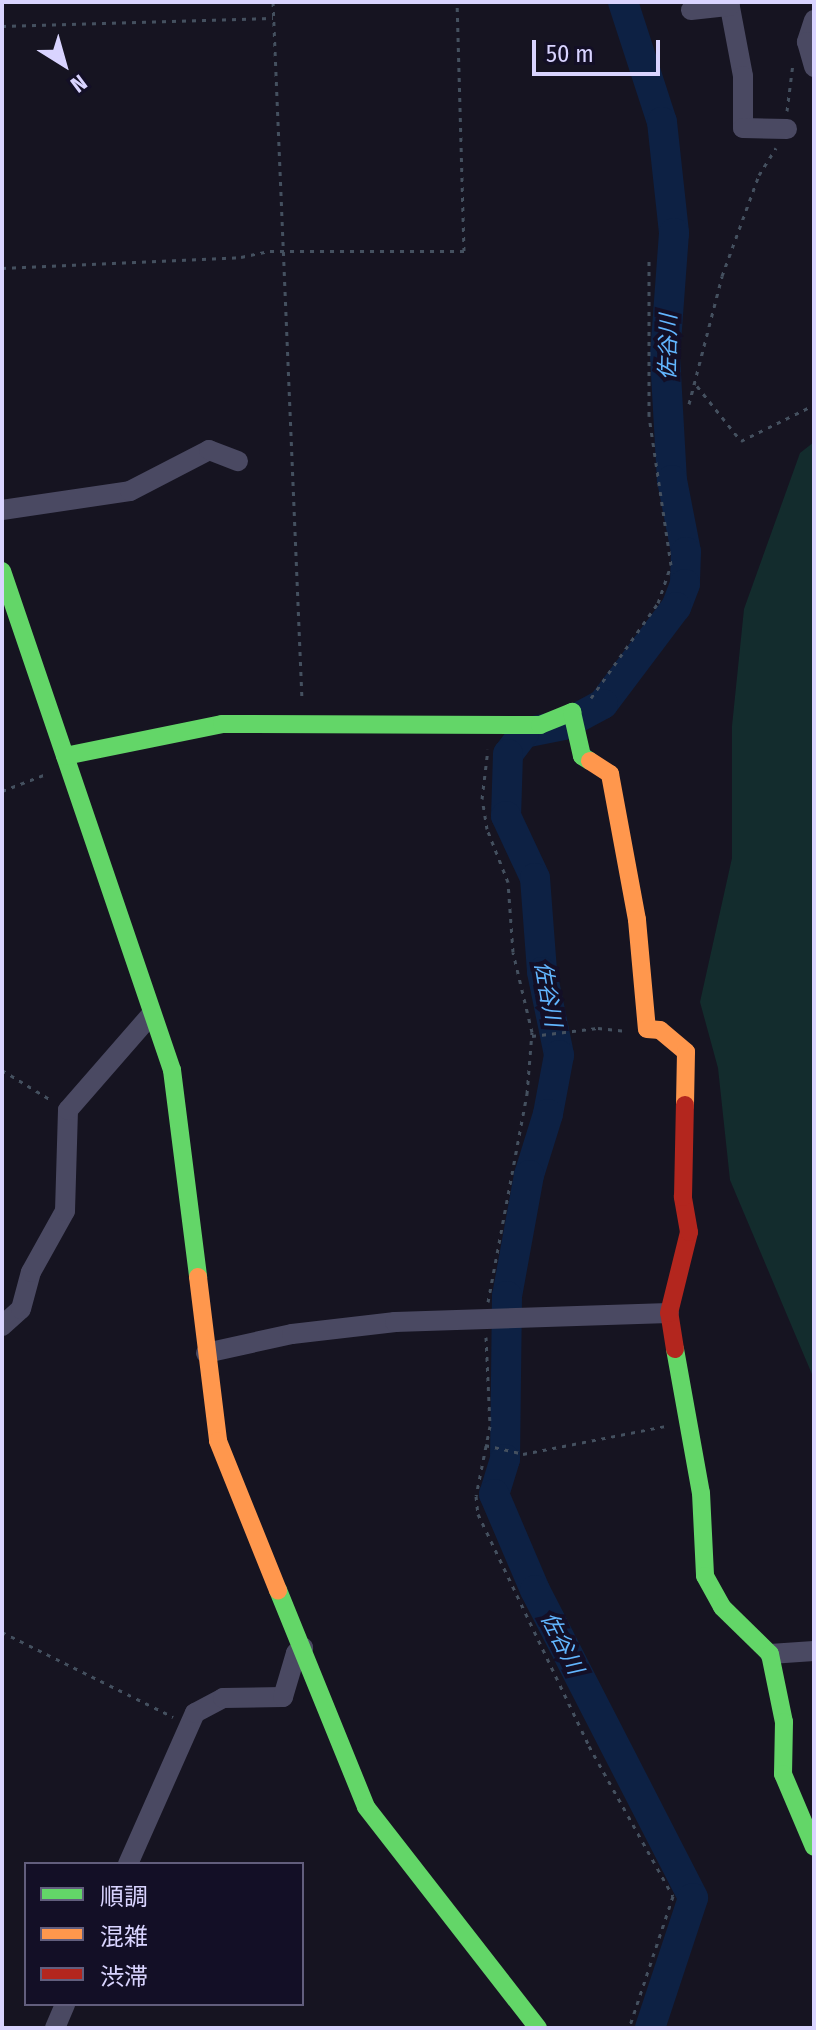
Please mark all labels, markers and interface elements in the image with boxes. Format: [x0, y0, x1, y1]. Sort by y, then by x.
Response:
north arrow [24, 24, 104, 104]
scale bar [536, 24, 664, 74]
text: 50 m [546, 40, 594, 68]
text: N [65, 69, 92, 98]
water label: 佐谷川 [654, 314, 682, 380]
water label: 佐谷川 [529, 959, 567, 1029]
water label: 佐谷川 [535, 1608, 589, 1678]
legend [24, 1862, 304, 2006]
text: 順調 [100, 1883, 148, 1911]
text: 混雑 [100, 1923, 148, 1951]
text: 渋滞 [100, 1963, 148, 1991]

